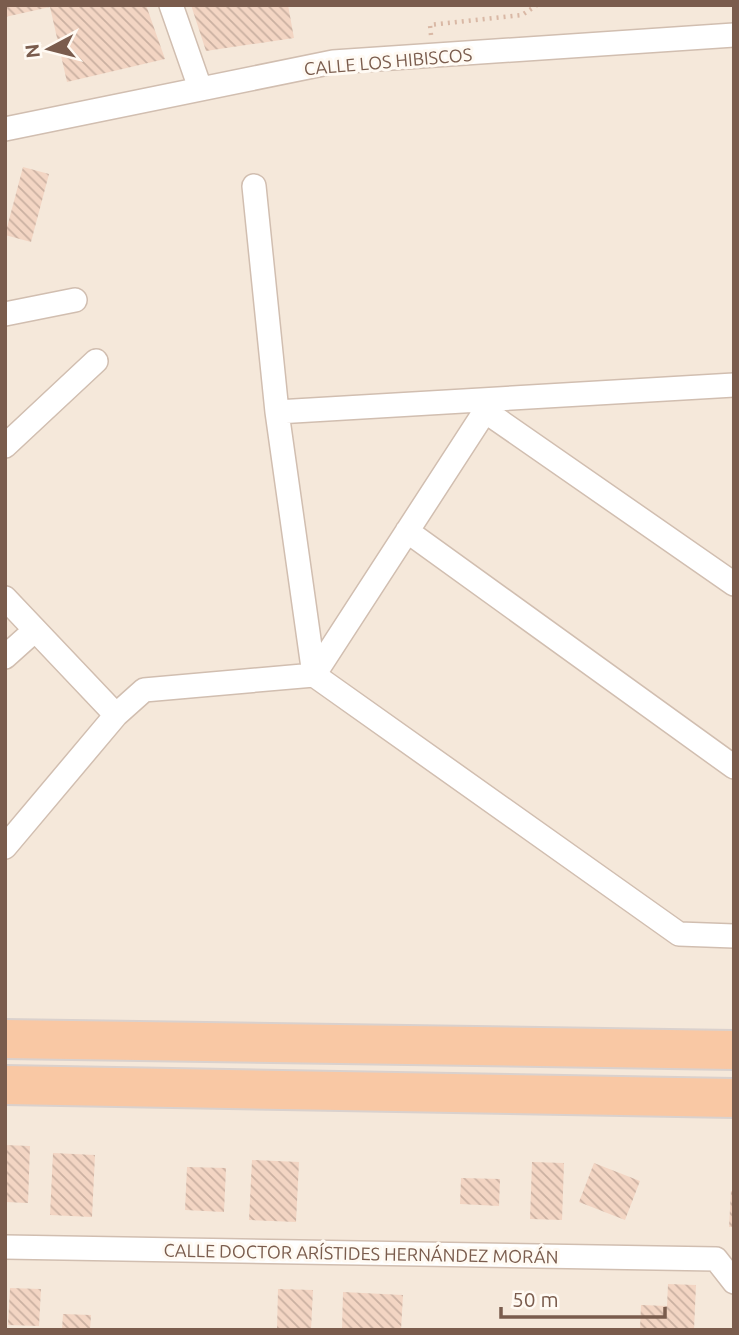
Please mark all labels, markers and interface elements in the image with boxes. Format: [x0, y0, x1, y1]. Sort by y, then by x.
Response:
north arrow [14, 14, 84, 84]
text: N [20, 43, 44, 59]
street label: CALLE LOS HIBISCOS [303, 44, 473, 78]
street label: CALLE DOCTOR ARÍSTIDES HERNÁNDEZ MORÁN [163, 1239, 559, 1266]
scale bar [501, 1276, 666, 1320]
text: 50 m [512, 1287, 559, 1311]

